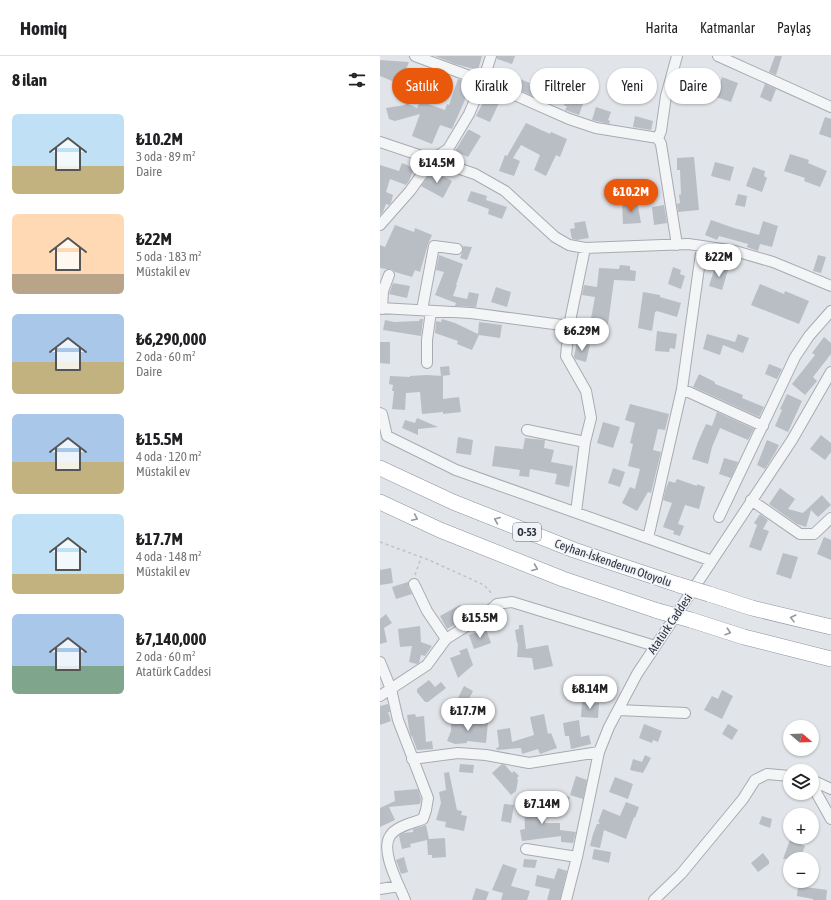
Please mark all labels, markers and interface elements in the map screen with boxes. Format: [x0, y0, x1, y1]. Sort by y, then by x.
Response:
text: Homiq [20, 17, 67, 39]
text: Harita [646, 20, 678, 36]
text: Katmanlar [700, 20, 755, 36]
text: Paylaş [777, 20, 811, 36]
chip: Satılık [392, 68, 453, 104]
chip: Kiralık [461, 68, 522, 104]
chip: Filtreler [530, 68, 599, 104]
chip: Yeni [607, 68, 657, 104]
chip: Daire [665, 68, 721, 104]
icon: filters [346, 69, 368, 91]
text: 8 ilan [12, 70, 47, 90]
text: ₺10.2M [136, 129, 183, 149]
icon: home [44, 130, 92, 178]
text: 3 oda · 89 m² [136, 149, 196, 164]
pin: ₺14.5M [404, 150, 470, 184]
text: ₺14.5M [419, 155, 455, 170]
text: Daire [136, 164, 162, 179]
pin: ₺10.2M [598, 179, 664, 213]
text: ₺10.2M [613, 184, 649, 199]
text: ₺22M [136, 229, 172, 249]
icon: home [44, 230, 92, 278]
pin: ₺22M [695, 244, 743, 278]
text: 5 oda · 183 m² [136, 249, 202, 264]
text: ₺22M [705, 249, 733, 264]
text: Müstakil ev [136, 264, 190, 279]
pin: ₺6.29M [549, 318, 615, 352]
text: ₺6.29M [564, 323, 600, 338]
text: ₺6,290,000 [136, 329, 206, 349]
icon: home [44, 330, 92, 378]
text: 2 oda · 60 m² [136, 349, 196, 364]
text: Daire [136, 364, 162, 379]
text: ₺15.5M [136, 429, 183, 449]
icon: home [44, 430, 92, 478]
text: 4 oda · 120 m² [136, 449, 202, 464]
text: Müstakil ev [136, 464, 190, 479]
one-way arrow [411, 513, 419, 521]
one-way arrow [494, 516, 501, 524]
road number: O-53 [513, 523, 541, 541]
text: ₺17.7M [136, 529, 183, 549]
icon: home [44, 530, 92, 578]
street label: Ceyhan-İskenderun Otoyolu [553, 536, 673, 590]
text: 4 oda · 148 m² [136, 549, 202, 564]
text: Müstakil ev [136, 564, 190, 579]
one-way arrow [532, 564, 539, 572]
street label: Atatürk Caddesi [645, 591, 695, 657]
pin: ₺15.5M [447, 605, 513, 639]
text: ₺15.5M [462, 610, 498, 625]
one-way arrow [790, 614, 797, 623]
one-way arrow [724, 627, 731, 636]
text: ₺7,140,000 [136, 629, 206, 649]
icon: home [44, 630, 92, 678]
text: 2 oda · 60 m² [136, 649, 196, 664]
text: Atatürk Caddesi [136, 664, 211, 679]
pin: ₺8.14M [557, 676, 623, 710]
text: ₺8.14M [572, 681, 608, 696]
pin: ₺17.7M [435, 698, 501, 732]
text: ₺17.7M [450, 703, 486, 718]
north arrow [783, 720, 819, 756]
map controls [783, 720, 819, 888]
button: layers [783, 764, 819, 800]
pin: ₺7.14M [509, 791, 575, 825]
text: ₺7.14M [524, 796, 560, 811]
button: + [783, 808, 819, 844]
button: − [783, 852, 819, 888]

